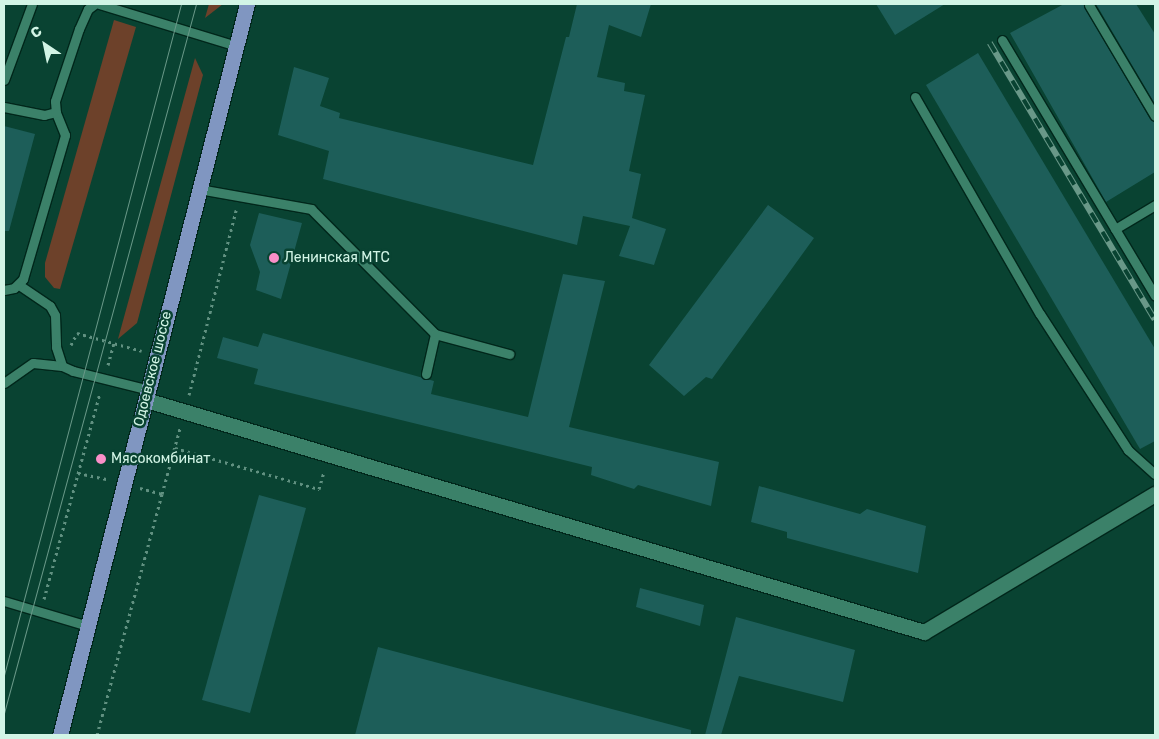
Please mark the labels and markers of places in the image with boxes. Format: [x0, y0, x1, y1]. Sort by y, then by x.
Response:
place label: Ленинская МТС [284, 250, 390, 266]
marker: Ленинская МТС [268, 252, 280, 264]
place label: Мясокомбинат [111, 451, 210, 467]
marker: Мясокомбинат [95, 453, 107, 465]

